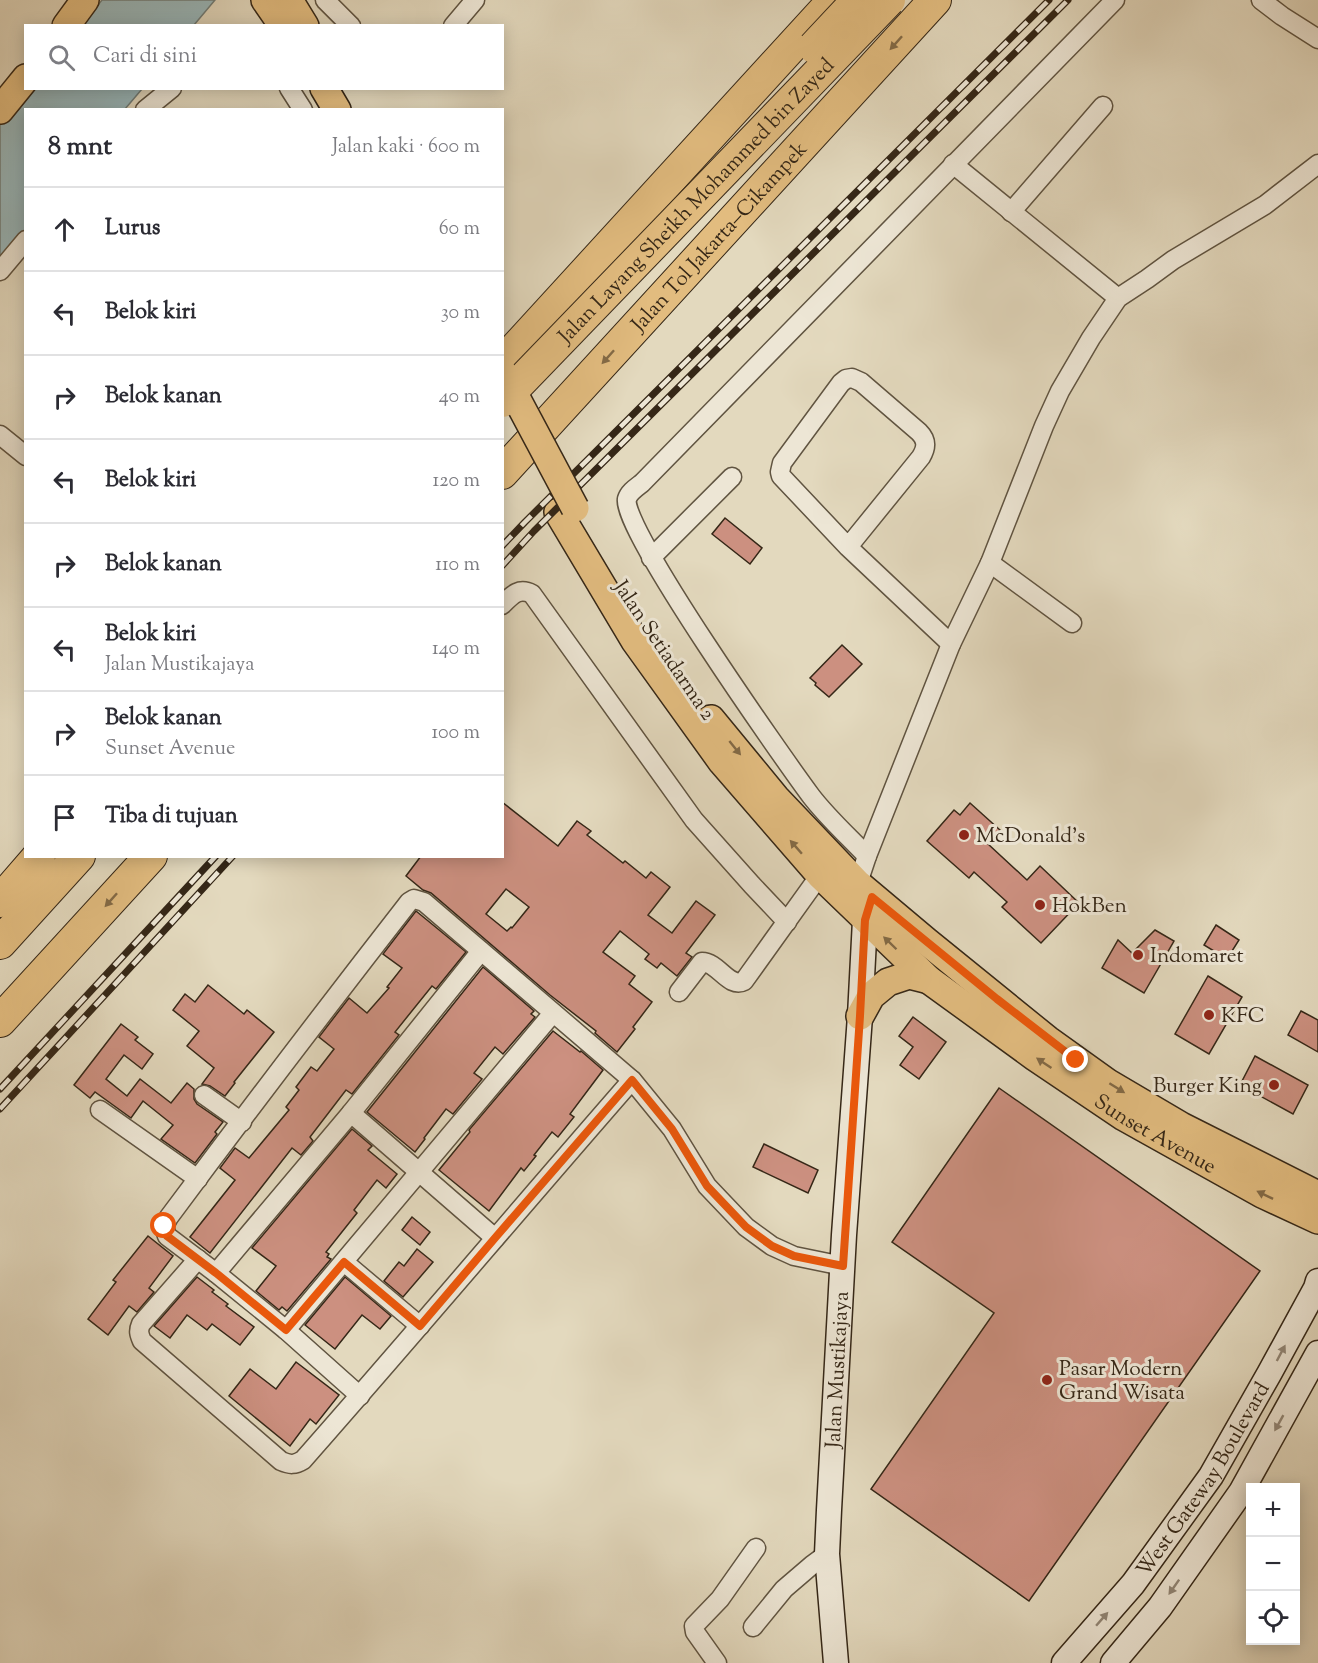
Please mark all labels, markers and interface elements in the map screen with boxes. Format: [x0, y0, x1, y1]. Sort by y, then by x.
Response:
search box [24, 24, 504, 90]
one-way arrow [890, 35, 903, 50]
icon: search [45, 41, 78, 74]
text: Cari di sini [93, 41, 197, 73]
street label: Jalan Layang Sheikh Mohammed bin Zayed [551, 52, 842, 352]
text: 8 mnt [48, 129, 112, 166]
text: Jalan kaki · 600 m [332, 133, 480, 162]
street label: Jalan Tol Jakarta–Cikampek [625, 136, 815, 340]
icon: ahead [48, 213, 81, 246]
text: Lurus [105, 213, 161, 245]
text: 60 m [439, 215, 480, 244]
icon: left [48, 297, 81, 330]
text: Belok kiri [105, 297, 196, 329]
text: 30 m [441, 299, 480, 328]
one-way arrow [601, 350, 615, 365]
icon: right [48, 381, 81, 414]
text: Belok kanan [105, 381, 222, 413]
text: 40 m [439, 383, 480, 412]
icon: left [48, 465, 81, 498]
text: Belok kiri [105, 465, 196, 497]
text: 120 m [432, 467, 480, 496]
icon: right [48, 549, 81, 582]
text: Belok kanan [105, 549, 222, 581]
text: 110 m [435, 551, 480, 580]
street label: Jalan Setiadarma 2 [605, 574, 722, 727]
text: Belok kiri [105, 619, 196, 651]
icon: left [48, 633, 81, 666]
text: 140 m [432, 635, 480, 664]
text: Jalan Mustikajaya [105, 651, 254, 680]
text: Belok kanan [105, 703, 222, 735]
icon: right [48, 717, 81, 750]
text: 100 m [431, 719, 480, 748]
text: Sunset Avenue [105, 735, 235, 764]
one-way arrow [729, 740, 742, 756]
icon: arrive [48, 801, 81, 834]
text: Tiba di tujuan [105, 801, 238, 833]
place label: McDonald's [976, 822, 1085, 852]
marker: McDonald's [957, 828, 971, 842]
one-way arrow [790, 840, 803, 855]
one-way arrow [105, 892, 119, 906]
place label: HokBen [1052, 892, 1127, 922]
marker: HokBen [1033, 898, 1047, 912]
one-way arrow [883, 937, 897, 951]
place label: Indomaret [1150, 942, 1244, 972]
marker: Indomaret [1131, 948, 1145, 962]
place label: KFC [1221, 1002, 1265, 1032]
marker: KFC [1202, 1008, 1216, 1022]
route end [1062, 1046, 1088, 1072]
one-way arrow [1036, 1057, 1052, 1069]
place label: Burger King [1153, 1072, 1262, 1102]
marker: Burger King [1267, 1078, 1281, 1092]
one-way arrow [1109, 1082, 1125, 1093]
street label: Sunset Avenue [1087, 1088, 1221, 1182]
one-way arrow [1256, 1191, 1273, 1200]
route start [150, 1212, 176, 1238]
street label: Jalan Mustikajaya [819, 1290, 858, 1450]
one-way arrow [1276, 1344, 1286, 1361]
place label: Pasar Modern Grand Wisata [1059, 1355, 1185, 1409]
marker: Pasar Modern Grand Wisata [1040, 1373, 1054, 1387]
street label: West Gateway Boulevard [1130, 1377, 1278, 1584]
one-way arrow [1274, 1414, 1284, 1431]
map controls [1246, 1483, 1300, 1645]
button: + [1246, 1483, 1300, 1537]
button: − [1246, 1537, 1300, 1591]
one-way arrow [1168, 1578, 1180, 1594]
button: locate [1246, 1591, 1300, 1645]
one-way arrow [1096, 1611, 1109, 1627]

